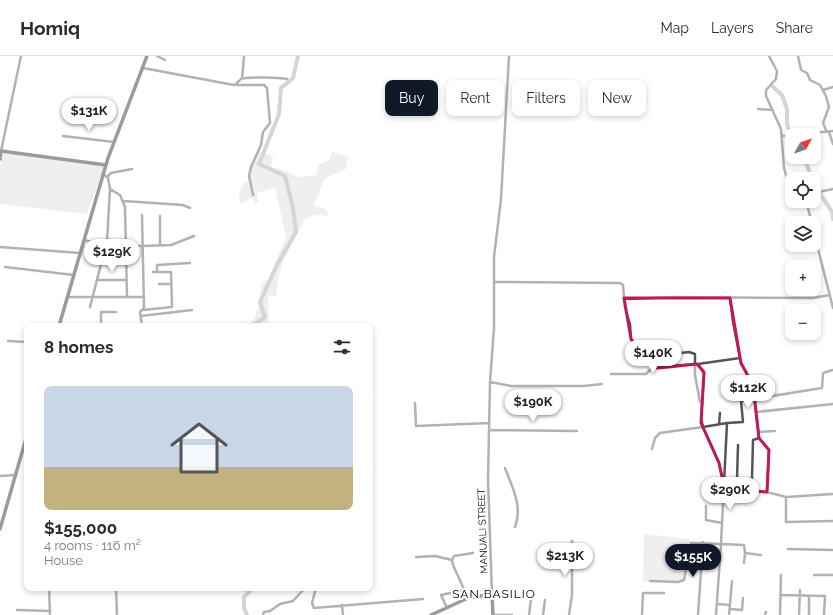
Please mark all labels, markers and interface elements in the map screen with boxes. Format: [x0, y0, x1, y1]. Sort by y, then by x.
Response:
text: Homiq [20, 17, 80, 39]
text: Map [661, 20, 689, 36]
text: Layers [711, 20, 754, 36]
text: Share [776, 20, 813, 36]
chip: Buy [385, 80, 438, 116]
chip: Rent [446, 80, 504, 116]
chip: Filters [512, 80, 580, 116]
chip: New [588, 80, 646, 116]
pin: $131K [61, 98, 117, 132]
text: $131K [70, 103, 108, 118]
north arrow [785, 128, 821, 164]
map controls [785, 128, 821, 340]
button: locate [785, 172, 821, 208]
button: layers [785, 216, 821, 252]
pin: $129K [84, 239, 140, 273]
text: $129K [93, 244, 131, 259]
button: + [785, 260, 821, 296]
button: − [785, 304, 821, 340]
icon: filters [331, 336, 353, 358]
text: 8 homes [44, 337, 113, 357]
pin: $140K [625, 340, 681, 374]
text: $140K [634, 345, 672, 360]
pin: $112K [720, 375, 776, 409]
text: $112K [729, 380, 767, 395]
pin: $190K [505, 389, 561, 423]
text: $190K [513, 394, 553, 409]
icon: home [163, 412, 235, 484]
pin: $290K [702, 477, 758, 511]
text: $290K [710, 482, 750, 497]
street label: MANUALI STREET [476, 488, 489, 574]
text: $155,000 [44, 518, 117, 538]
text: 4 rooms · 116 m² [44, 538, 141, 553]
pin: $213K [537, 543, 593, 577]
pin: $155K [665, 544, 721, 578]
text: $213K [546, 548, 584, 563]
text: $155K [674, 549, 712, 564]
text: House [44, 553, 83, 568]
district label: SAN BASILIO [452, 587, 536, 601]

